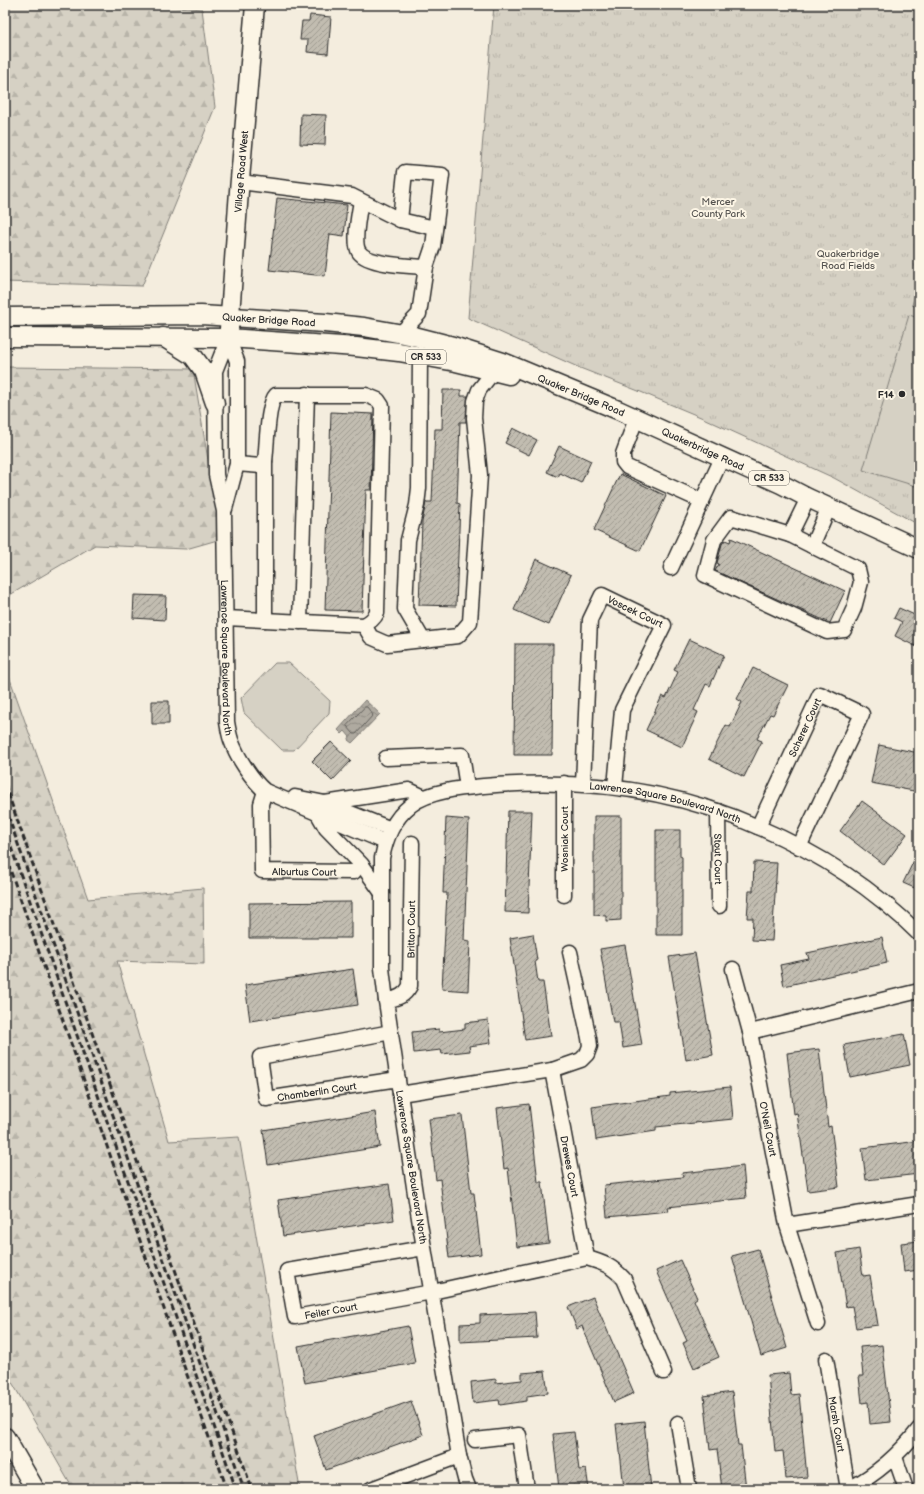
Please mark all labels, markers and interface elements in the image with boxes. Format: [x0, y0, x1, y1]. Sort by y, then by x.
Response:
street label: Village Road West [232, 130, 251, 213]
park label: Mercer County Park [691, 196, 745, 220]
park label: Quakerbridge Road Fields [817, 248, 879, 272]
street label: Quaker Bridge Road [222, 311, 316, 329]
road number: CR 533 [406, 350, 446, 364]
street label: Quaker Bridge Road [536, 372, 627, 419]
place label: F14 [878, 389, 894, 401]
marker: F14 [897, 389, 907, 399]
street label: Quakerbridge Road [659, 426, 746, 474]
road number: CR 533 [749, 471, 789, 485]
street label: Lawrence Square Boulevard North [218, 580, 235, 737]
street label: Voscek Court [605, 594, 665, 631]
street label: Scherer Court [786, 696, 824, 759]
street label: Lawrence Square Boulevard North [589, 780, 743, 826]
street label: Wosniak Court [559, 806, 571, 872]
street label: Stout Court [711, 833, 724, 885]
street label: Alburtus Court [272, 866, 337, 879]
street label: Britton Court [405, 900, 418, 958]
street label: Chamberlin Court [276, 1080, 357, 1104]
street label: Lawrence Square Boulevard North [393, 1089, 429, 1245]
street label: O'Neil Court [756, 1101, 779, 1158]
street label: Drewes Court [557, 1135, 581, 1198]
street label: Feiler Court [304, 1301, 358, 1322]
street label: Marsh Court [825, 1396, 847, 1453]

